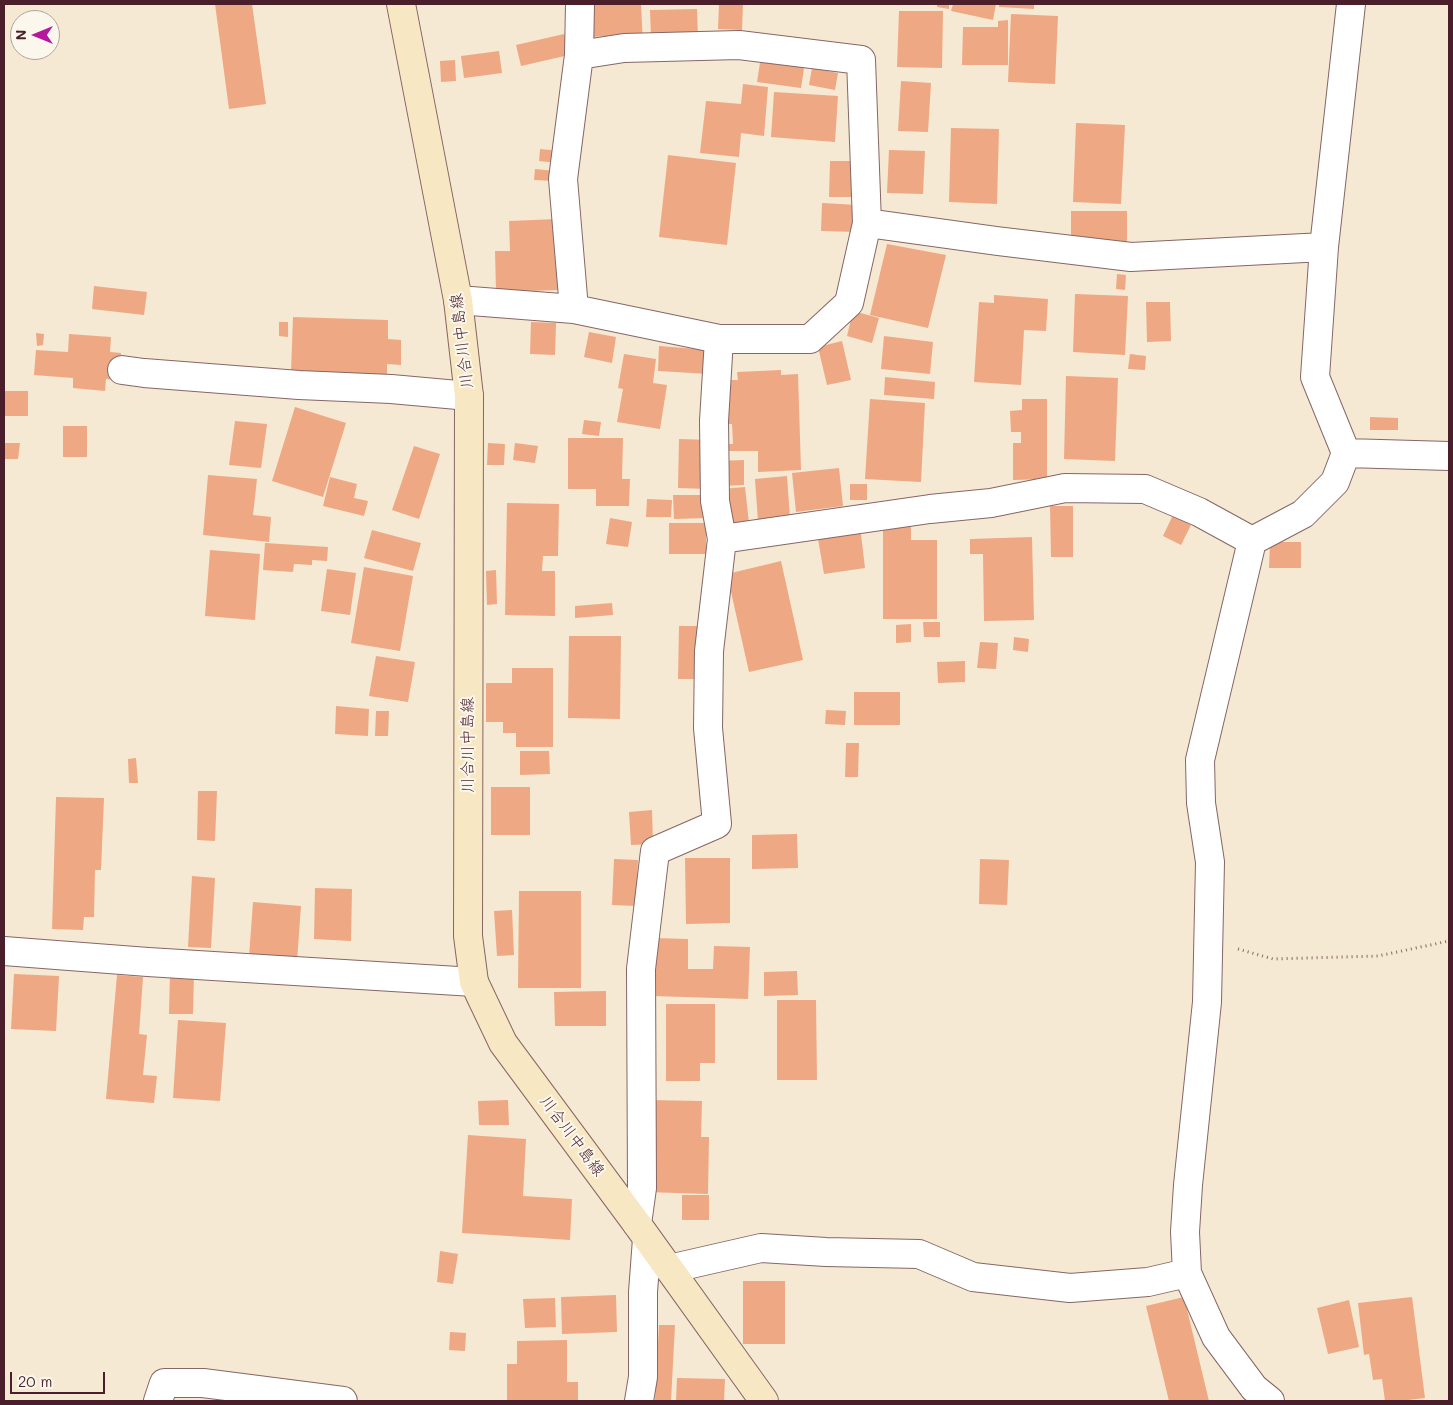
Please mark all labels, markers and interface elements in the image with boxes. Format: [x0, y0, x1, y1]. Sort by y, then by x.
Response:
north arrow [10, 10, 60, 60]
text: N [11, 30, 30, 40]
street label: 川合川中島線 [447, 292, 477, 390]
street label: 川合川中島線 [458, 697, 478, 793]
street label: 川合川中島線 [535, 1092, 609, 1180]
scale bar [12, 1362, 108, 1394]
text: 20 m [18, 1371, 52, 1391]

